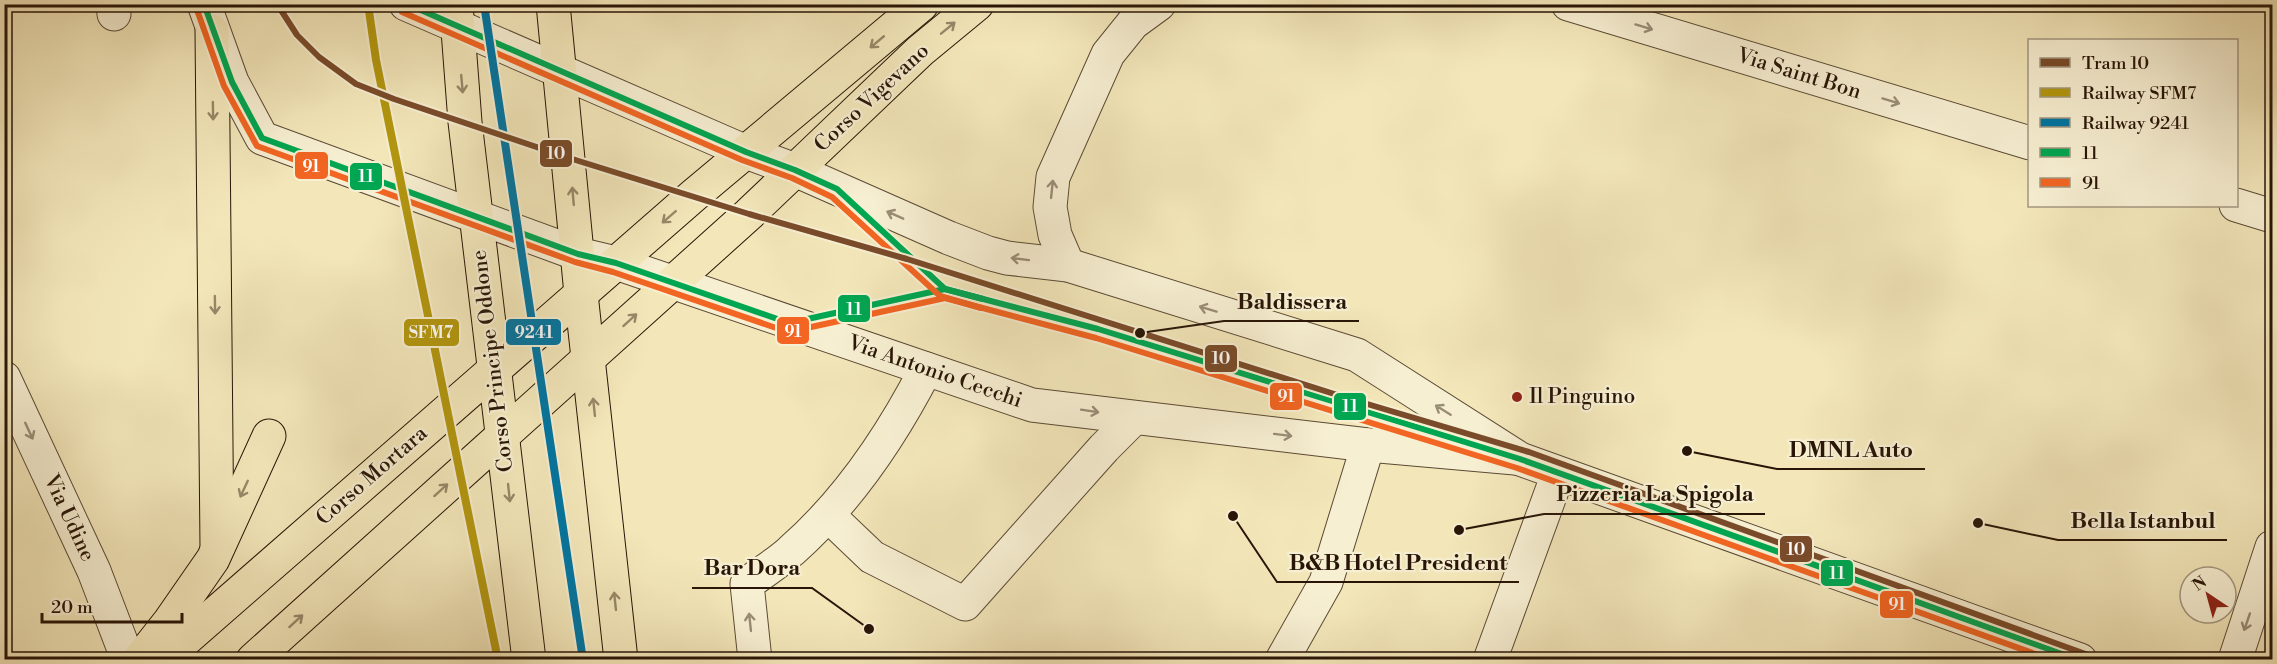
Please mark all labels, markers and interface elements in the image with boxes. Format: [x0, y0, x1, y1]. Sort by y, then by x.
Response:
one-way arrow [940, 21, 956, 34]
one-way arrow [1634, 22, 1653, 33]
one-way arrow [870, 35, 885, 49]
street label: Corso Vigevano [809, 38, 935, 158]
legend [2028, 39, 2238, 207]
street label: Via Saint Bon [1733, 42, 1865, 105]
text: Tram 10 [2082, 52, 2149, 75]
one-way arrow [457, 74, 468, 94]
text: Railway SFM7 [2082, 82, 2196, 105]
one-way arrow [1881, 96, 1900, 107]
one-way arrow [207, 100, 219, 120]
text: Railway 9241 [2082, 112, 2189, 135]
line badge: 10 [539, 139, 573, 168]
text: 11 [2082, 142, 2098, 165]
text: 10 [547, 144, 565, 164]
line badge: 91 [294, 151, 329, 180]
text: 91 [302, 157, 320, 177]
line badge: 11 [349, 162, 383, 191]
text: 11 [358, 167, 374, 187]
text: 91 [2082, 172, 2100, 195]
one-way arrow [1047, 179, 1058, 199]
one-way arrow [567, 186, 578, 206]
one-way arrow [886, 209, 905, 220]
one-way arrow [662, 210, 677, 224]
street label: Corso Principe Oddone [466, 248, 520, 474]
one-way arrow [1010, 253, 1030, 264]
callout: Baldissera [1224, 281, 1359, 321]
text: Baldissera [1237, 289, 1348, 316]
line badge: 11 [837, 294, 871, 323]
one-way arrow [209, 295, 221, 315]
text: 11 [846, 300, 862, 320]
one-way arrow [1199, 302, 1218, 313]
one-way arrow [622, 313, 637, 327]
line badge: 91 [776, 316, 810, 345]
line badge: SFM7 [403, 318, 460, 347]
line badge: 9241 [505, 318, 562, 346]
text: 91 [784, 322, 802, 342]
text: SFM7 [409, 323, 454, 343]
text: 9241 [515, 323, 554, 343]
street label: Via Antonio Cecchi [843, 330, 1026, 414]
line badge: 10 [1204, 344, 1238, 373]
text: 10 [1212, 349, 1230, 369]
line badge: 91 [1269, 382, 1303, 411]
place label: Il Pinguino [1529, 384, 1635, 410]
text: 91 [1277, 387, 1295, 407]
marker: Il Pinguino [1510, 390, 1524, 404]
line badge: 11 [1333, 392, 1367, 421]
text: 11 [1342, 397, 1358, 417]
one-way arrow [588, 398, 599, 418]
one-way arrow [1434, 403, 1451, 416]
one-way arrow [1080, 406, 1099, 417]
street label: Corso Mortara [311, 420, 433, 531]
one-way arrow [24, 422, 35, 440]
callout: DMNL Auto [1777, 429, 1925, 469]
one-way arrow [1273, 430, 1293, 441]
text: DMNL Auto [1789, 437, 1913, 464]
street label: Via Udine [37, 470, 100, 566]
callout: Pizzeria La Spigola [1544, 474, 1765, 514]
one-way arrow [238, 479, 250, 497]
text: Pizzeria La Spigola [1556, 481, 1755, 508]
one-way arrow [504, 482, 515, 502]
one-way arrow [434, 483, 449, 497]
callout: Bella Istanbul [2058, 500, 2227, 540]
text: Bella Istanbul [2071, 508, 2215, 535]
line badge: 10 [1779, 535, 1813, 563]
text: 10 [1787, 540, 1805, 560]
callout: B&B Hotel President [1277, 542, 1519, 582]
callout: Bar Dora [692, 548, 812, 588]
text: B&B Hotel President [1289, 550, 1507, 577]
text: Bar Dora [704, 555, 801, 582]
line badge: 11 [1820, 559, 1854, 587]
text: 11 [1829, 564, 1845, 584]
north arrow [2178, 565, 2238, 625]
text: N [2189, 572, 2211, 595]
scale bar [42, 586, 182, 624]
line badge: 91 [1879, 590, 1914, 619]
one-way arrow [609, 592, 620, 612]
text: 91 [1888, 595, 1906, 615]
text: 20 m [51, 596, 93, 619]
one-way arrow [744, 612, 755, 632]
one-way arrow [2241, 612, 2252, 631]
one-way arrow [289, 614, 304, 628]

